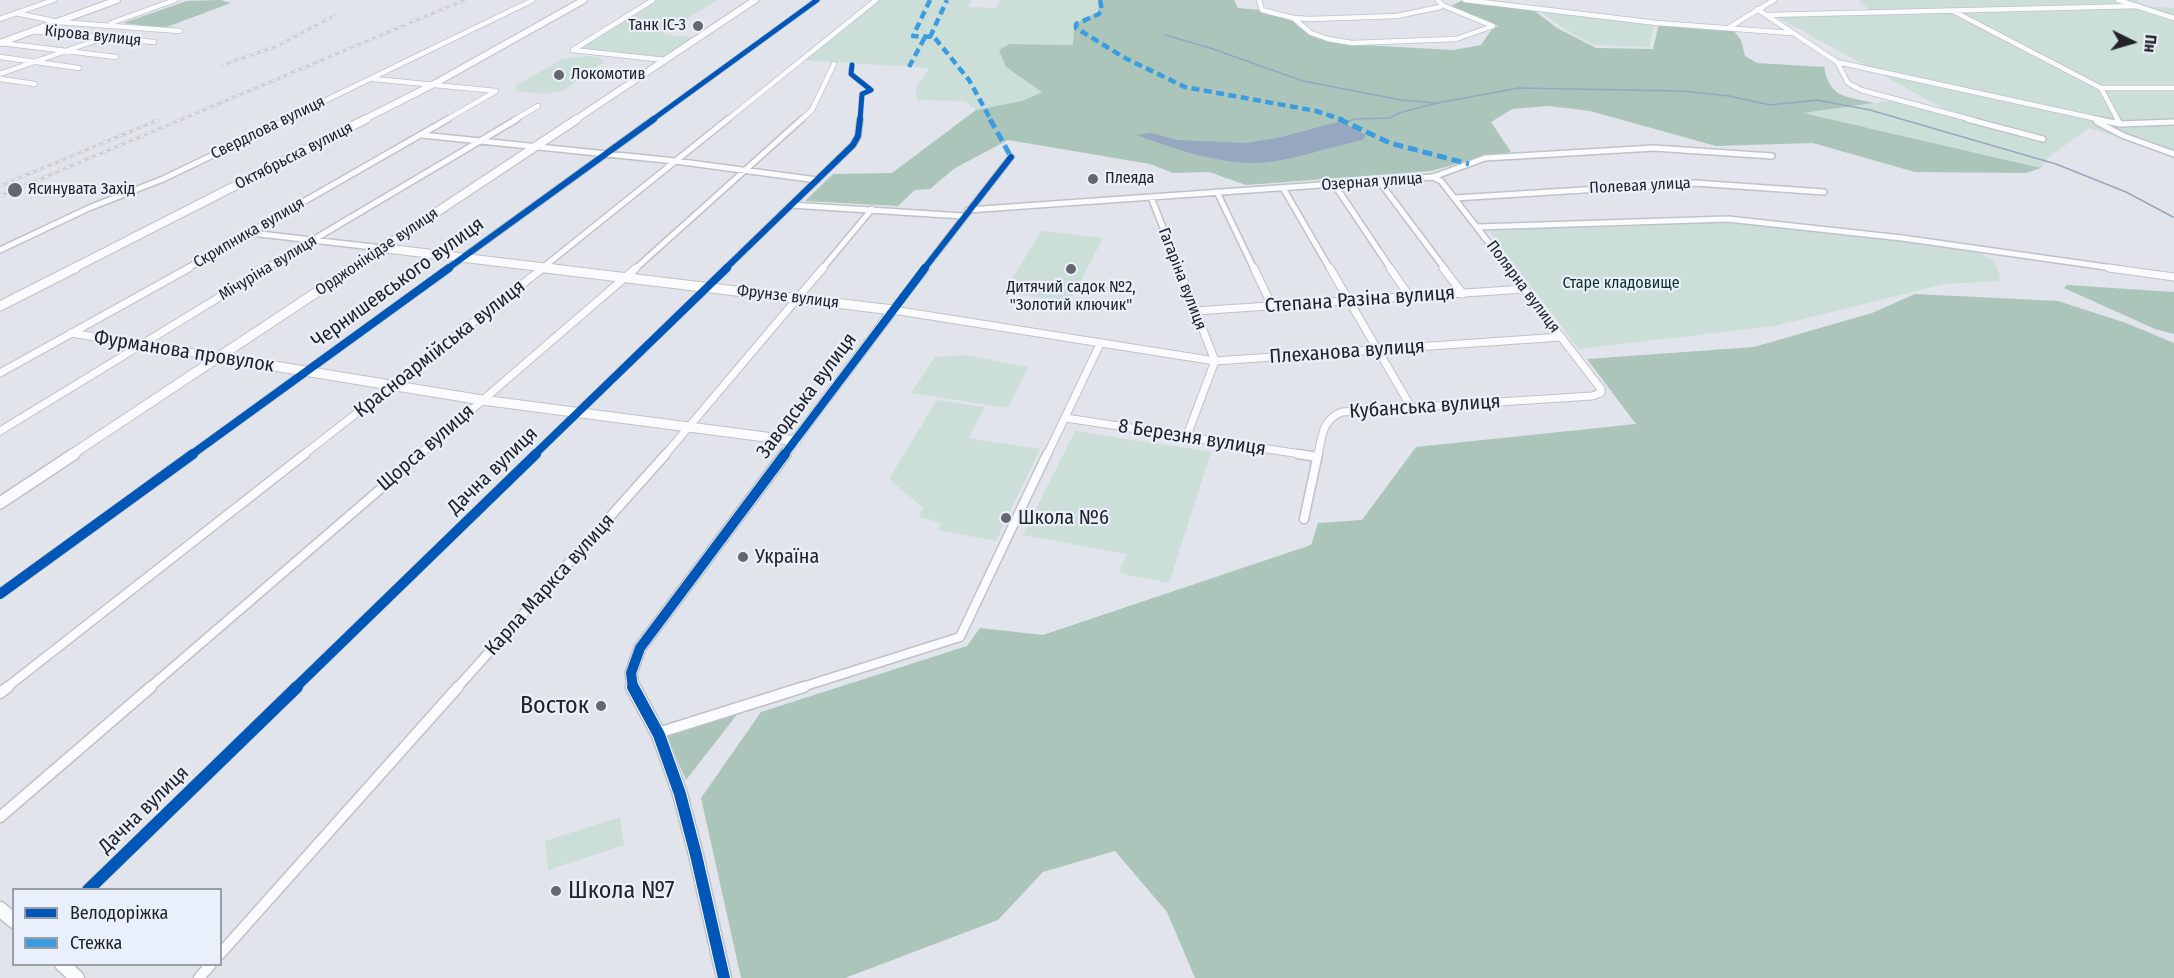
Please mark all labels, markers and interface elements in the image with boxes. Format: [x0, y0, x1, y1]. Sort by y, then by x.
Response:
north arrow [2102, 12, 2162, 72]
place label: Танк ІС-3 [628, 16, 686, 36]
marker: Танк ІС-3 [691, 19, 705, 33]
street label: Кірова вулиця [44, 21, 142, 51]
text: Пн [2140, 34, 2161, 53]
place label: Локомотив [571, 65, 646, 85]
marker: Локомотив [552, 68, 566, 82]
street label: Свердлова вулиця [208, 92, 328, 164]
street label: Октябрьска вулиця [232, 118, 356, 194]
place label: Плеяда [1105, 169, 1154, 189]
street label: Озерная улица [1321, 169, 1423, 195]
marker: Плеяда [1086, 172, 1100, 186]
street label: Полевая улица [1589, 174, 1691, 198]
place label: Ясинувата Захід [28, 180, 135, 200]
marker: Ясинувата Захід [6, 181, 24, 199]
street label: Скрипника вулиця [190, 193, 308, 273]
street label: Орджонікідзе вулиця [312, 204, 442, 300]
street label: Чернишевського вулиця [307, 212, 489, 354]
street label: Гагаріна вулиця [1154, 225, 1210, 333]
street label: Мічуріна вулиця [215, 231, 321, 305]
street label: Полярна вулиця [1482, 237, 1564, 337]
marker: Дитячий садок №2, "Золотий ключик" [1064, 262, 1078, 276]
park label: Старе кладовище [1562, 274, 1680, 294]
street label: Красноармійська вулиця [350, 275, 530, 423]
place label: Дитячий садок №2, "Золотий ключик" [1006, 278, 1136, 316]
street label: Фрунзе вулиця [736, 281, 840, 313]
street label: Степана Разіна вулиця [1264, 281, 1456, 319]
street label: Фурманова провулок [92, 326, 276, 378]
street label: Заводська вулиця [752, 328, 862, 464]
street label: Плеханова вулиця [1268, 335, 1426, 369]
street label: Кубанська вулиця [1349, 390, 1501, 424]
street label: Щорса вулиця [373, 399, 479, 497]
street label: 8 Березня вулиця [1116, 414, 1268, 462]
street label: Дачна вулиця [443, 422, 543, 520]
place label: Школа №6 [1018, 506, 1109, 530]
street label: Карла Маркса вулиця [480, 509, 620, 661]
marker: Школа №6 [999, 511, 1013, 525]
place label: Україна [755, 545, 819, 569]
marker: Україна [736, 550, 750, 564]
place label: Восток [520, 692, 589, 720]
marker: Восток [594, 699, 608, 713]
street label: Дачна вулиця [94, 761, 194, 859]
place label: Школа №7 [568, 877, 675, 905]
marker: Школа №7 [549, 884, 563, 898]
legend [12, 888, 222, 966]
text: Велодоріжка [70, 902, 168, 924]
text: Стежка [70, 932, 122, 954]

